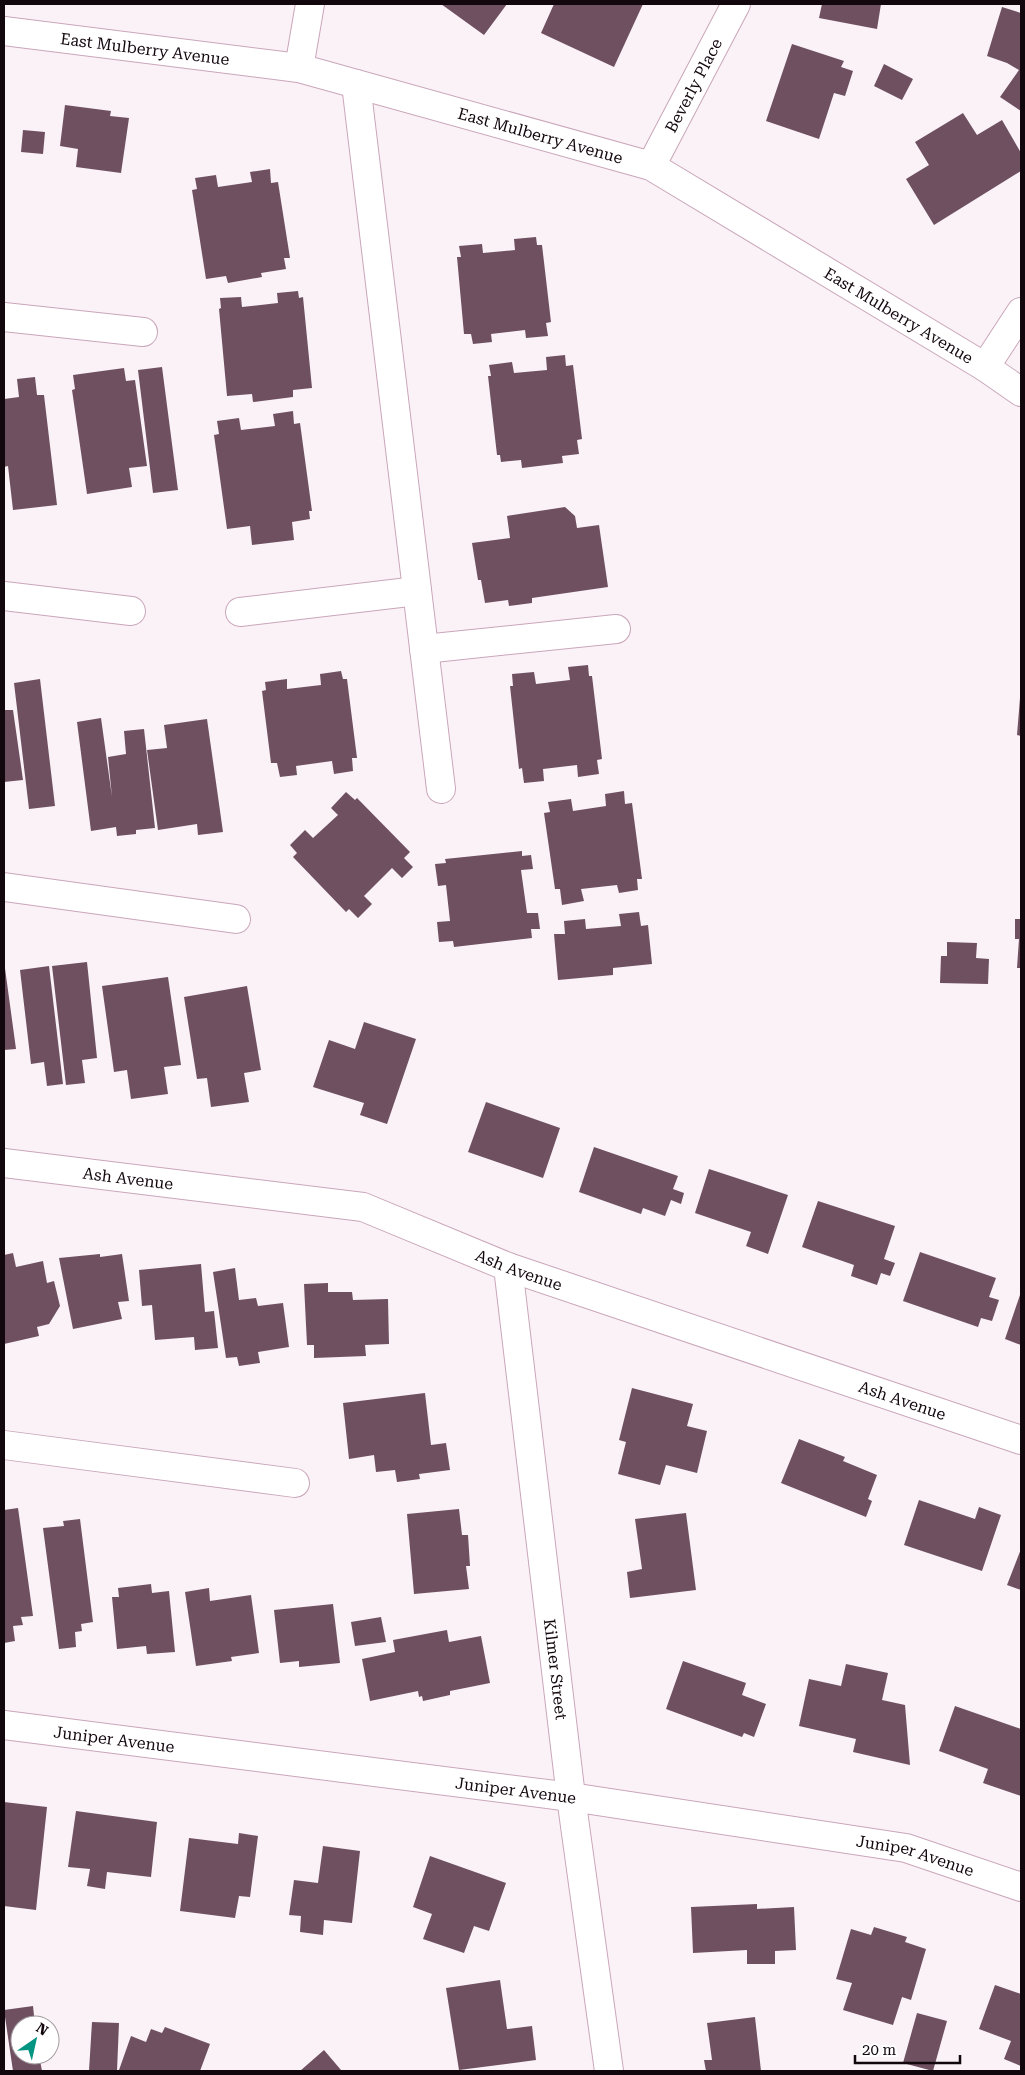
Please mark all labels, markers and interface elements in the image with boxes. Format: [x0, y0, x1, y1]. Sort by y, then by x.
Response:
street label: East Mulberry Avenue [59, 29, 231, 69]
street label: Beverly Place [661, 35, 726, 136]
street label: East Mulberry Avenue [456, 104, 625, 168]
street label: East Mulberry Avenue [821, 264, 977, 368]
street label: Ash Avenue [82, 1164, 174, 1194]
street label: Ash Avenue [473, 1246, 565, 1295]
street label: Ash Avenue [856, 1377, 949, 1424]
street label: Kilmer Street [540, 1618, 571, 1721]
street label: Juniper Avenue [53, 1722, 176, 1757]
street label: Juniper Avenue [454, 1773, 578, 1808]
street label: Juniper Avenue [855, 1832, 977, 1880]
north arrow [10, 2015, 60, 2065]
text: N [33, 2020, 51, 2039]
scale bar [855, 2032, 960, 2064]
text: 20 m [862, 2041, 897, 2059]

